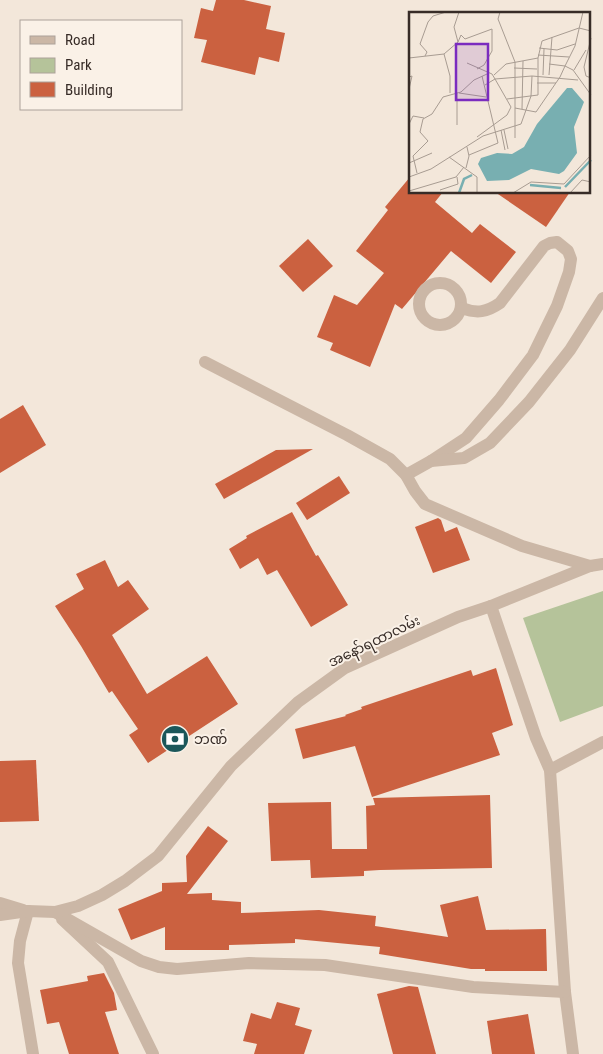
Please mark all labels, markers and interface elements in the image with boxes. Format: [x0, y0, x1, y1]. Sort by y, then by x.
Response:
inset map [409, 12, 590, 194]
legend [20, 20, 182, 110]
text: Road [65, 31, 95, 49]
text: Park [65, 56, 92, 74]
text: Building [65, 81, 113, 99]
street label: အ‌နော်‌ရထာလမ်း [325, 610, 424, 674]
bank icon: ဘဏ် [160, 724, 190, 754]
place label: ဘဏ် [194, 729, 227, 747]

